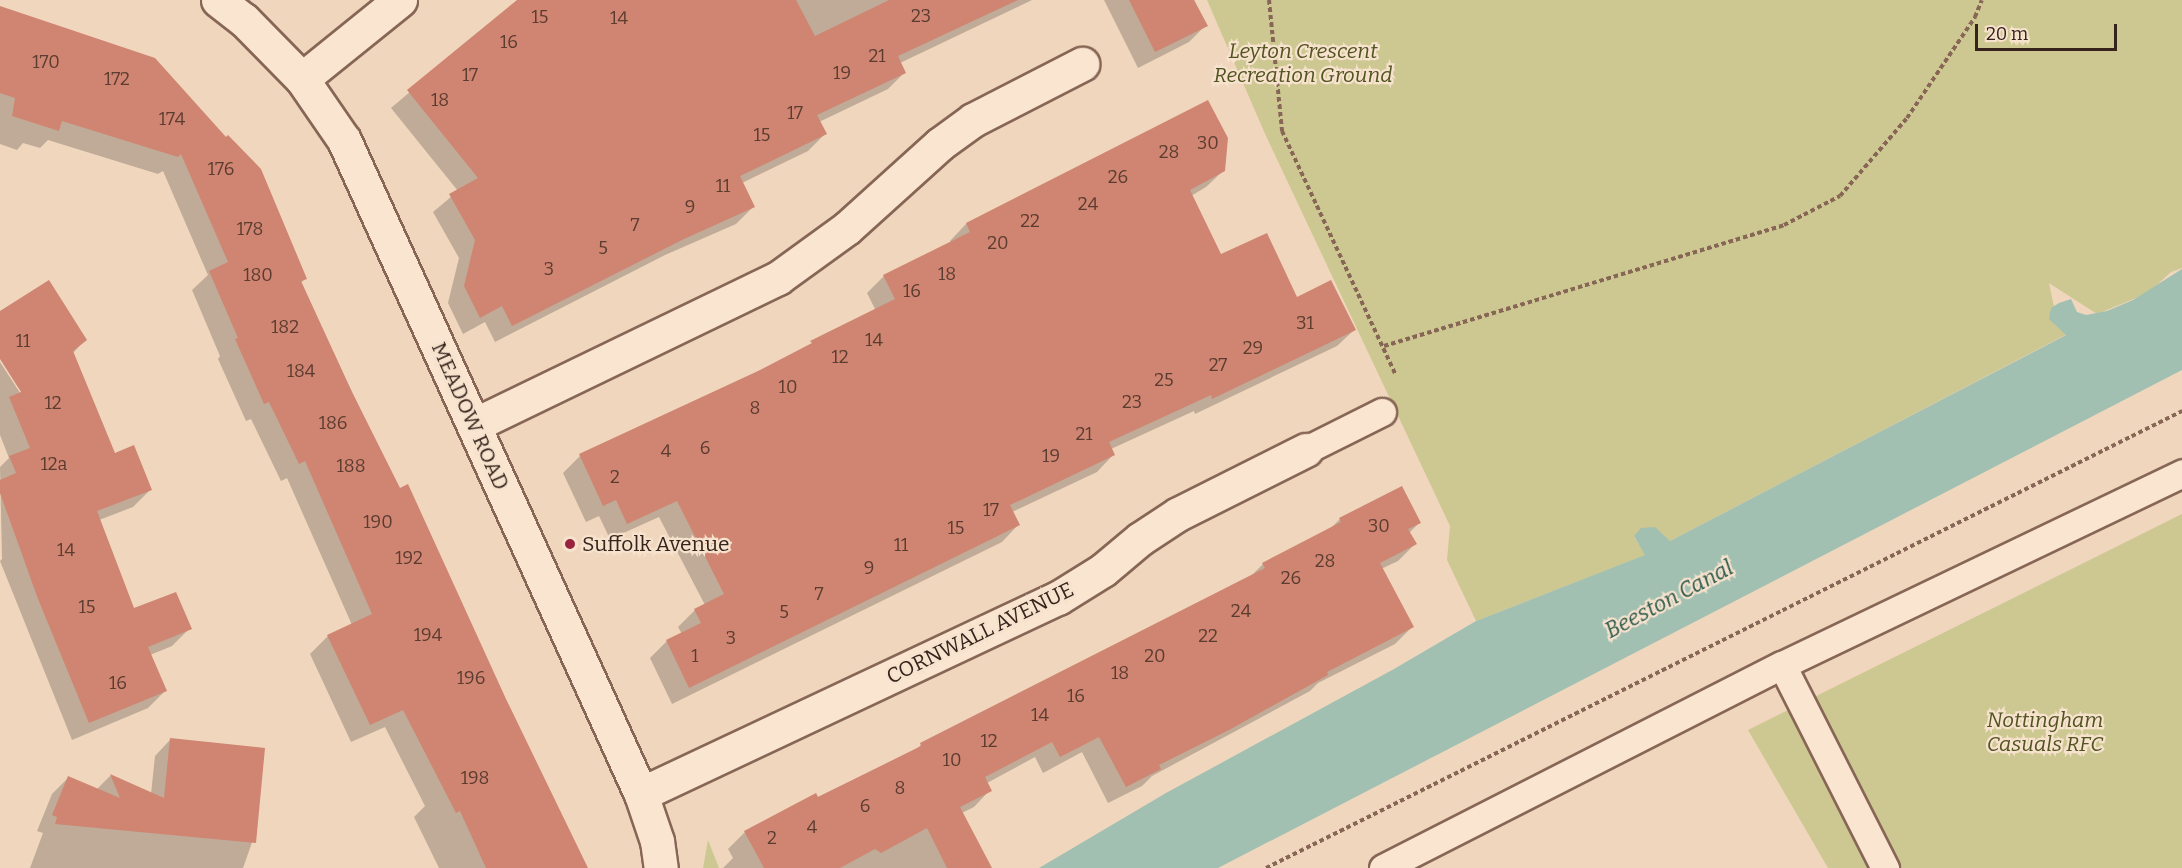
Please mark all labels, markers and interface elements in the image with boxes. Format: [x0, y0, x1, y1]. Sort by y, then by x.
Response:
house number: 23 [911, 5, 931, 27]
house number: 15 [532, 6, 548, 28]
house number: 14 [610, 7, 628, 29]
scale bar [1978, 12, 2120, 50]
text: 20 m [1986, 23, 2028, 45]
house number: 16 [500, 31, 518, 53]
park label: Leyton Crescent Recreation Ground [1214, 38, 1392, 88]
house number: 21 [868, 45, 886, 67]
house number: 170 [32, 51, 60, 73]
house number: 19 [833, 62, 851, 84]
house number: 17 [462, 64, 478, 86]
house number: 172 [104, 68, 130, 90]
house number: 18 [431, 89, 449, 111]
house number: 17 [787, 102, 803, 124]
house number: 174 [159, 108, 185, 130]
house number: 15 [754, 124, 770, 146]
house number: 30 [1197, 132, 1219, 154]
house number: 28 [1159, 141, 1179, 163]
house number: 176 [208, 158, 234, 180]
house number: 26 [1108, 166, 1128, 188]
house number: 11 [716, 175, 730, 197]
house number: 24 [1078, 193, 1098, 215]
house number: 9 [685, 196, 695, 218]
house number: 22 [1020, 210, 1040, 232]
house number: 7 [630, 214, 640, 236]
house number: 178 [237, 218, 263, 240]
house number: 20 [987, 232, 1009, 254]
house number: 5 [598, 237, 608, 259]
house number: 3 [544, 258, 554, 280]
house number: 18 [938, 263, 956, 285]
house number: 180 [243, 264, 273, 286]
house number: 16 [903, 280, 921, 302]
house number: 31 [1296, 312, 1314, 334]
house number: 182 [271, 316, 299, 338]
house number: 14 [865, 329, 883, 351]
house number: 11 [16, 330, 30, 352]
house number: 29 [1243, 337, 1263, 359]
street label: MEADOW ROAD [426, 338, 514, 494]
house number: 12 [831, 346, 849, 368]
house number: 27 [1209, 354, 1227, 376]
house number: 184 [287, 360, 315, 382]
house number: 25 [1154, 369, 1174, 391]
house number: 10 [779, 376, 797, 398]
house number: 23 [1122, 391, 1142, 413]
house number: 12 [44, 392, 62, 414]
house number: 8 [750, 397, 760, 419]
house number: 186 [319, 412, 347, 434]
house number: 21 [1075, 423, 1093, 445]
house number: 6 [700, 437, 710, 459]
house number: 4 [661, 440, 671, 462]
house number: 19 [1042, 445, 1060, 467]
house number: 12a [41, 453, 67, 475]
house number: 188 [337, 455, 365, 477]
house number: 2 [610, 466, 620, 488]
house number: 17 [983, 499, 999, 521]
house number: 190 [363, 511, 393, 533]
house number: 30 [1368, 515, 1390, 537]
house number: 15 [948, 517, 964, 539]
place label: Suffolk Avenue [582, 531, 729, 557]
house number: 11 [894, 534, 908, 556]
marker: Suffolk Avenue [563, 537, 577, 551]
house number: 14 [57, 539, 75, 561]
house number: 192 [395, 547, 423, 569]
house number: 28 [1315, 550, 1335, 572]
water label: Beeston Canal [1600, 554, 1738, 644]
house number: 9 [864, 557, 874, 579]
house number: 26 [1281, 567, 1301, 589]
street label: CORNWALL AVENUE [882, 577, 1078, 689]
house number: 7 [814, 583, 824, 605]
house number: 15 [79, 596, 95, 618]
house number: 24 [1231, 600, 1251, 622]
house number: 5 [779, 601, 789, 623]
house number: 194 [414, 624, 442, 646]
house number: 22 [1198, 625, 1218, 647]
house number: 3 [726, 627, 736, 649]
house number: 1 [691, 645, 699, 667]
house number: 20 [1144, 645, 1166, 667]
house number: 18 [1111, 662, 1129, 684]
house number: 196 [457, 667, 485, 689]
house number: 16 [109, 672, 127, 694]
house number: 16 [1067, 685, 1085, 707]
house number: 14 [1031, 704, 1049, 726]
park label: Nottingham Casuals RFC [1987, 707, 2103, 757]
house number: 12 [980, 730, 998, 752]
house number: 10 [943, 749, 961, 771]
house number: 198 [461, 767, 489, 789]
house number: 8 [895, 777, 905, 799]
house number: 6 [860, 795, 870, 817]
house number: 4 [807, 816, 817, 838]
house number: 2 [767, 827, 777, 849]

